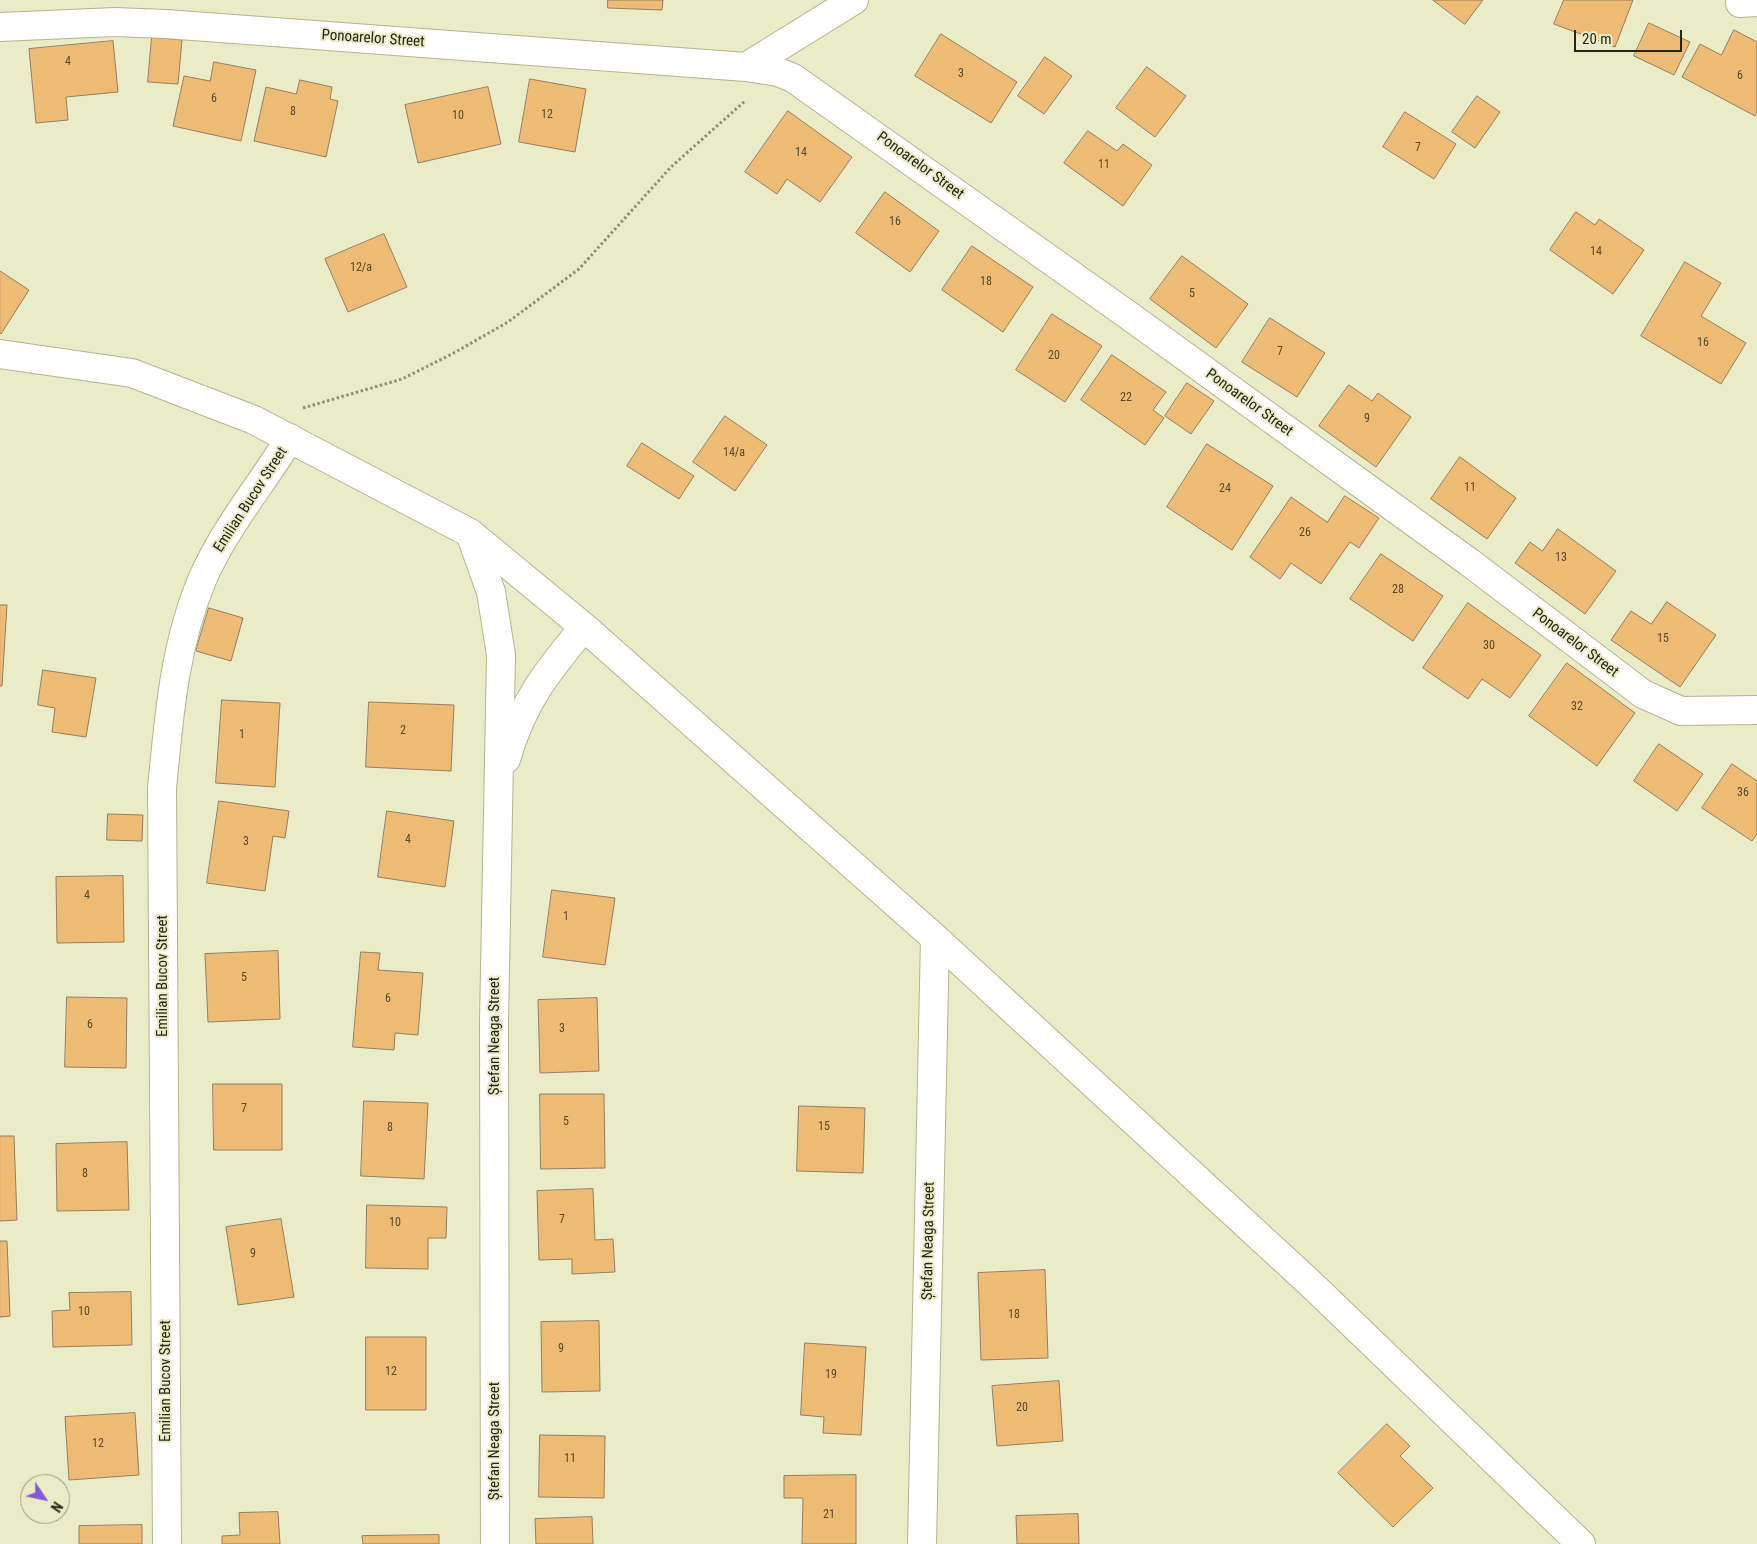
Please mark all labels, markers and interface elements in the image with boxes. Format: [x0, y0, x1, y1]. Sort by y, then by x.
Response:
scale bar [1577, 20, 1684, 52]
street label: Ponoarelor Street [321, 26, 425, 52]
text: 20 m [1582, 30, 1612, 48]
house number: 4 [65, 55, 71, 69]
house number: 3 [958, 67, 964, 81]
house number: 6 [1737, 69, 1743, 83]
house number: 6 [211, 92, 217, 106]
house number: 8 [290, 105, 296, 119]
house number: 12 [541, 108, 553, 122]
house number: 10 [452, 109, 464, 123]
street label: Ponoarelor Street [873, 128, 967, 204]
house number: 7 [1415, 141, 1421, 155]
house number: 14 [795, 146, 807, 160]
house number: 11 [1098, 158, 1110, 172]
house number: 16 [889, 215, 901, 229]
house number: 14 [1590, 245, 1602, 259]
house number: 12/a [350, 261, 372, 275]
house number: 18 [980, 275, 992, 289]
house number: 5 [1189, 287, 1195, 301]
house number: 16 [1697, 336, 1709, 350]
house number: 7 [1277, 345, 1283, 359]
house number: 20 [1048, 349, 1060, 363]
street label: Ponoarelor Street [1202, 365, 1296, 441]
house number: 22 [1120, 391, 1132, 405]
house number: 9 [1364, 412, 1370, 426]
street label: Emilian Bucov Street [210, 444, 292, 556]
house number: 14/a [723, 446, 745, 460]
house number: 11 [1464, 481, 1476, 495]
house number: 24 [1219, 482, 1231, 496]
house number: 26 [1299, 526, 1311, 540]
house number: 13 [1555, 551, 1567, 565]
house number: 28 [1392, 583, 1404, 597]
street label: Ponoarelor Street [1528, 605, 1622, 681]
house number: 15 [1657, 632, 1669, 646]
house number: 30 [1483, 639, 1495, 653]
house number: 32 [1571, 700, 1583, 714]
house number: 2 [400, 724, 406, 738]
house number: 1 [239, 728, 245, 742]
house number: 36 [1737, 786, 1749, 800]
house number: 4 [405, 833, 411, 847]
house number: 3 [243, 835, 249, 849]
house number: 4 [84, 889, 90, 903]
house number: 1 [563, 910, 569, 924]
street label: Emilian Bucov Street [154, 915, 172, 1037]
house number: 5 [241, 971, 247, 985]
street label: Ștefan Neaga Street [486, 977, 504, 1095]
house number: 6 [385, 992, 391, 1006]
house number: 6 [87, 1018, 93, 1032]
house number: 3 [559, 1022, 565, 1036]
house number: 7 [241, 1102, 247, 1116]
house number: 5 [563, 1115, 569, 1129]
house number: 15 [818, 1120, 830, 1134]
house number: 8 [387, 1121, 393, 1135]
house number: 8 [82, 1167, 88, 1181]
street label: Ștefan Neaga Street [919, 1182, 939, 1300]
house number: 7 [559, 1213, 565, 1227]
house number: 10 [389, 1216, 401, 1230]
house number: 9 [250, 1247, 256, 1261]
house number: 10 [78, 1305, 90, 1319]
house number: 18 [1008, 1308, 1020, 1322]
street label: Emilian Bucov Street [157, 1320, 175, 1442]
house number: 9 [558, 1342, 564, 1356]
house number: 12 [385, 1365, 397, 1379]
house number: 19 [825, 1368, 837, 1382]
street label: Ștefan Neaga Street [486, 1382, 504, 1500]
house number: 20 [1016, 1401, 1028, 1415]
house number: 12 [92, 1437, 104, 1451]
house number: 11 [564, 1452, 576, 1466]
north arrow [20, 1474, 70, 1524]
text: N [48, 1499, 66, 1515]
house number: 21 [823, 1508, 835, 1522]

